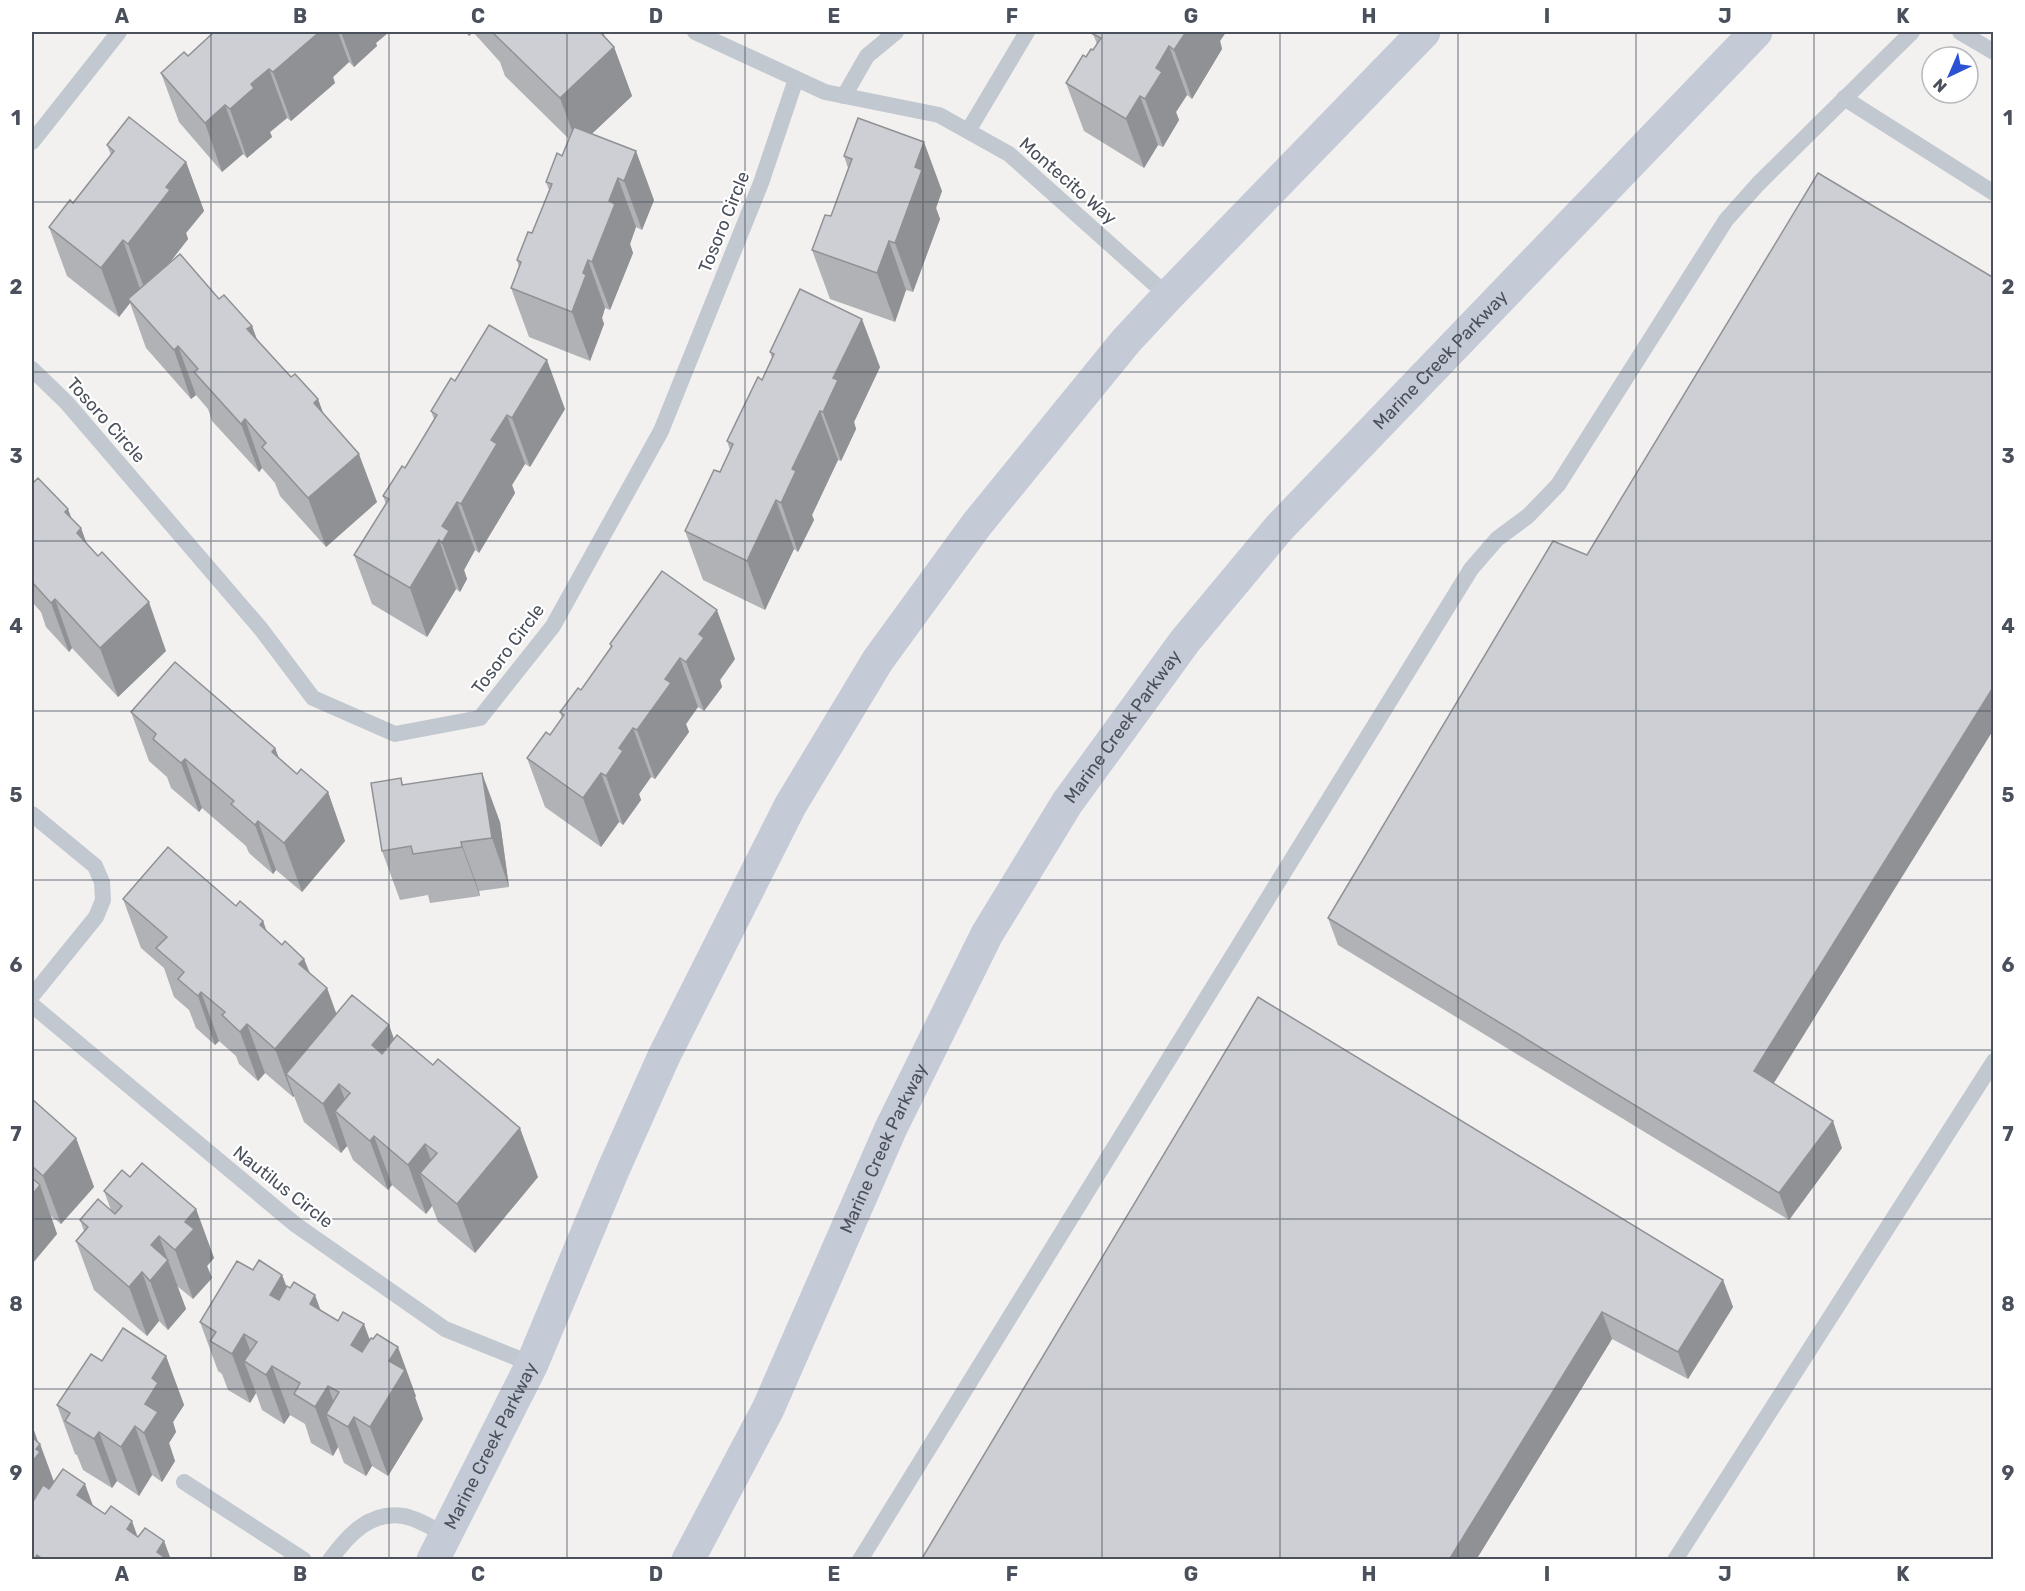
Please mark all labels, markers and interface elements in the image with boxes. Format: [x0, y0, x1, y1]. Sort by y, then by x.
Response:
text: A [115, 4, 130, 28]
text: B [293, 4, 307, 28]
text: C [471, 4, 485, 28]
text: D [649, 4, 663, 28]
text: E [828, 4, 840, 28]
text: F [1006, 4, 1018, 28]
text: G [1184, 4, 1198, 28]
text: H [1362, 4, 1376, 28]
text: I [1544, 4, 1550, 28]
text: J [1718, 4, 1732, 28]
text: K [1896, 4, 1910, 28]
north arrow [1920, 45, 1980, 105]
text: N [1929, 75, 1951, 96]
text: 1 [11, 106, 21, 130]
text: 1 [2003, 106, 2013, 130]
street label: Montecito Way [1015, 133, 1121, 229]
street label: Tosoro Circle [694, 168, 754, 276]
text: 2 [10, 275, 23, 299]
text: 2 [2002, 275, 2015, 299]
street label: Marine Creek Parkway [1369, 286, 1512, 434]
street label: Tosoro Circle [62, 373, 150, 467]
text: 3 [9, 444, 23, 468]
text: 3 [2001, 444, 2015, 468]
street label: Tosoro Circle [467, 600, 549, 698]
text: 4 [9, 614, 23, 638]
text: 4 [2001, 614, 2015, 638]
street label: Marine Creek Parkway [1059, 646, 1186, 808]
text: 5 [10, 783, 23, 807]
text: 5 [2002, 783, 2015, 807]
text: 6 [9, 953, 23, 977]
text: 6 [2001, 953, 2015, 977]
street label: Marine Creek Parkway [835, 1060, 932, 1237]
text: 7 [10, 1122, 22, 1146]
text: 7 [2002, 1122, 2014, 1146]
street label: Nautilus Circle [229, 1141, 337, 1233]
text: 8 [9, 1292, 23, 1316]
text: 8 [2001, 1292, 2015, 1316]
street label: Marine Creek Parkway [439, 1358, 542, 1533]
text: 9 [10, 1461, 23, 1485]
text: 9 [2002, 1461, 2015, 1485]
text: A [115, 1562, 130, 1586]
text: B [293, 1562, 307, 1586]
text: C [471, 1562, 485, 1586]
text: D [649, 1562, 663, 1586]
text: E [828, 1562, 840, 1586]
text: F [1006, 1562, 1018, 1586]
text: G [1184, 1562, 1198, 1586]
text: H [1362, 1562, 1376, 1586]
text: I [1544, 1562, 1550, 1586]
text: J [1718, 1562, 1732, 1586]
text: K [1896, 1562, 1910, 1586]

